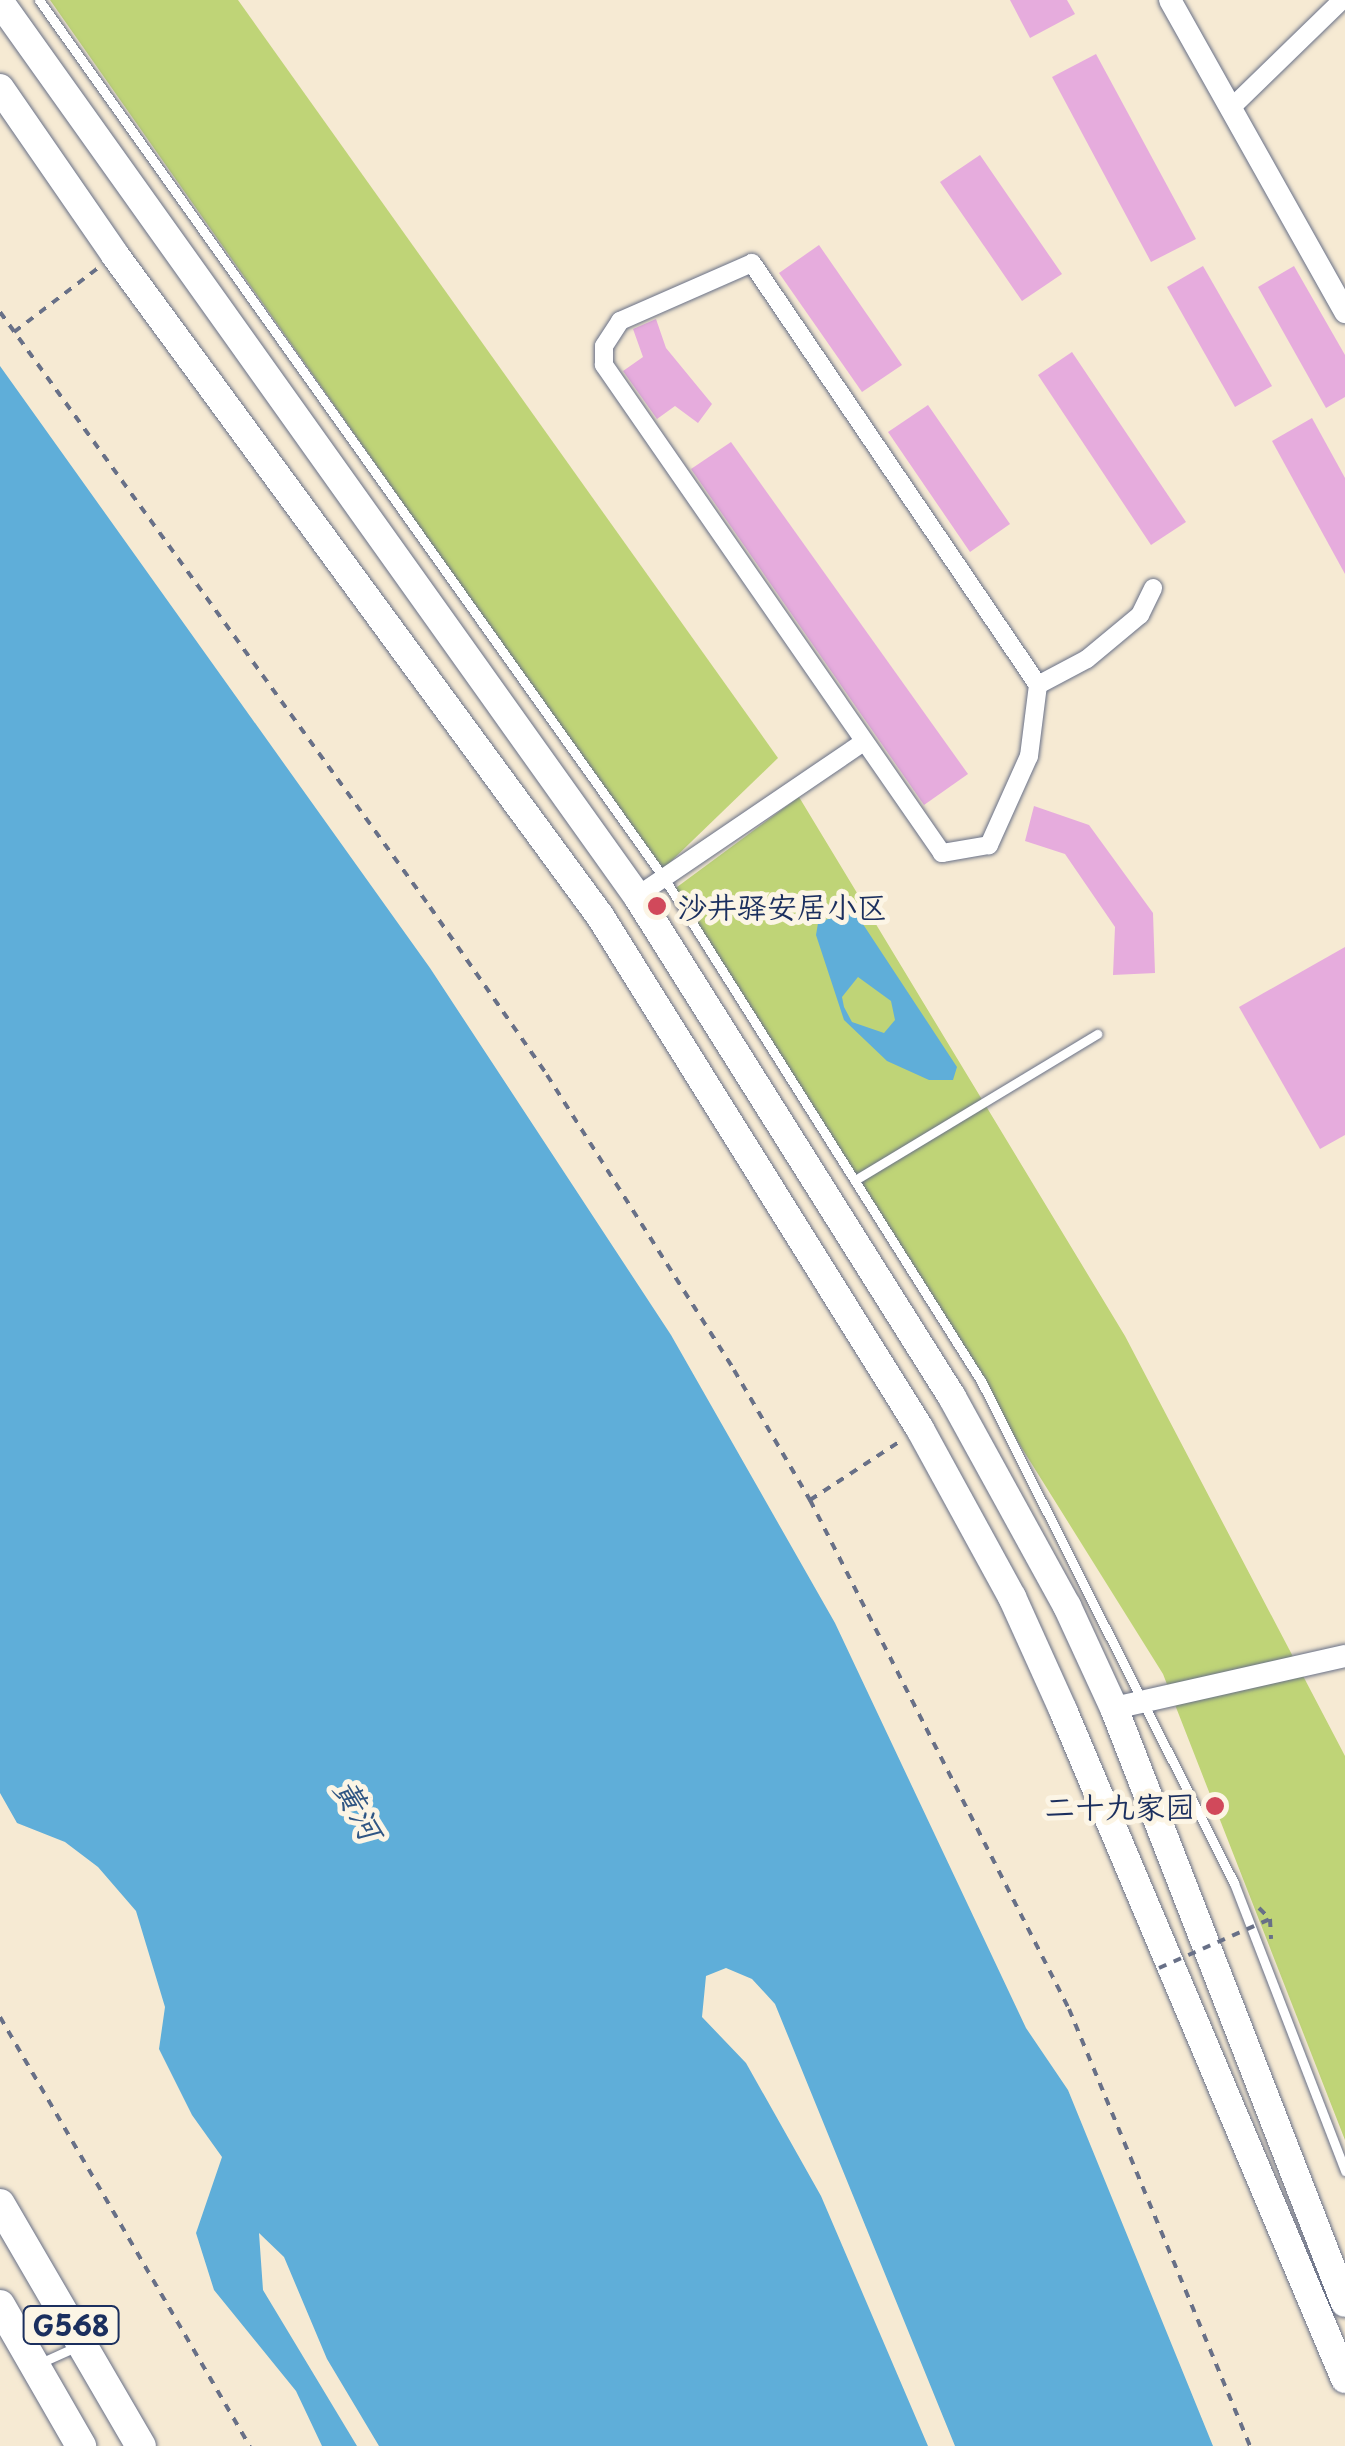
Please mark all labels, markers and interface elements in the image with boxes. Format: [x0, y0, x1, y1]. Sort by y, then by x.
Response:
place label: 沙井驿安居小区 [677, 888, 887, 924]
marker: 沙井驿安居小区 [646, 895, 668, 917]
water label: 黄河 [327, 1772, 391, 1846]
place label: 二十九家园 [1045, 1788, 1195, 1824]
marker: 二十九家园 [1204, 1795, 1226, 1817]
road number: G568 [21, 2302, 121, 2348]

